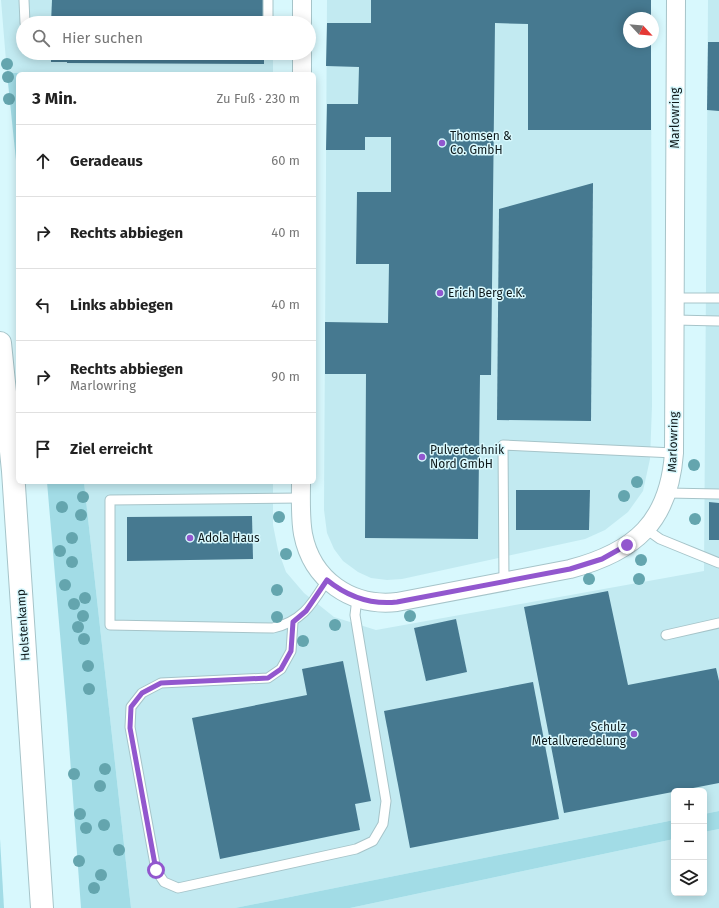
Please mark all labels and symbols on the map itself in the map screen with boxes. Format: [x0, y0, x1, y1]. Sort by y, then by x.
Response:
north arrow [623, 12, 659, 48]
street label: Marlowring [668, 87, 682, 148]
place label: Thomsen & Co. GmbH [450, 129, 512, 157]
marker: Thomsen & Co. GmbH [437, 138, 447, 148]
place label: Erich Berg e.K. [448, 286, 525, 300]
marker: Erich Berg e.K. [435, 288, 445, 298]
street label: Marlowring [665, 411, 681, 473]
place label: Pulvertechnik Nord GmbH [430, 443, 505, 471]
marker: Pulvertechnik Nord GmbH [417, 452, 427, 462]
place label: Adola Haus [198, 531, 260, 545]
marker: Adola Haus [185, 533, 195, 543]
route end [618, 536, 636, 554]
street label: Holstenkamp [14, 589, 32, 661]
place label: Schulz Metallveredelung [532, 720, 627, 748]
marker: Schulz Metallveredelung [629, 729, 639, 739]
route start [147, 861, 165, 879]

